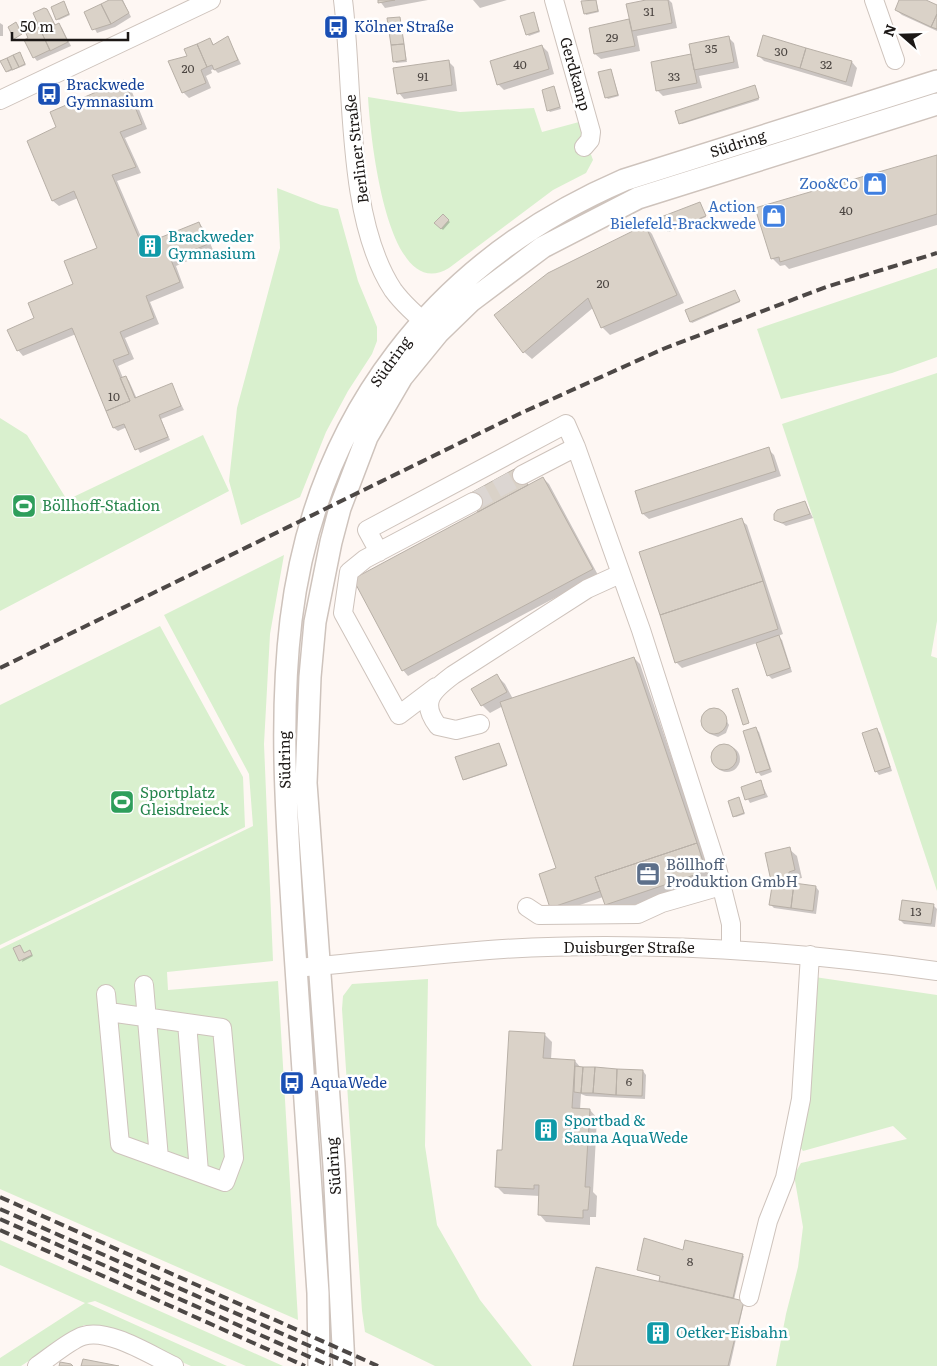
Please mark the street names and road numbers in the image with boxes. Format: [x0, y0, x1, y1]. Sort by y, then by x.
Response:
street label: Gerdkamp [555, 34, 598, 113]
street label: Berliner Straße [337, 93, 374, 205]
street label: Südring [706, 123, 769, 162]
street label: Südring [363, 330, 416, 391]
street label: Südring [271, 730, 296, 789]
street label: Duisburger Straße [563, 935, 695, 958]
street label: Südring [319, 1136, 346, 1196]

